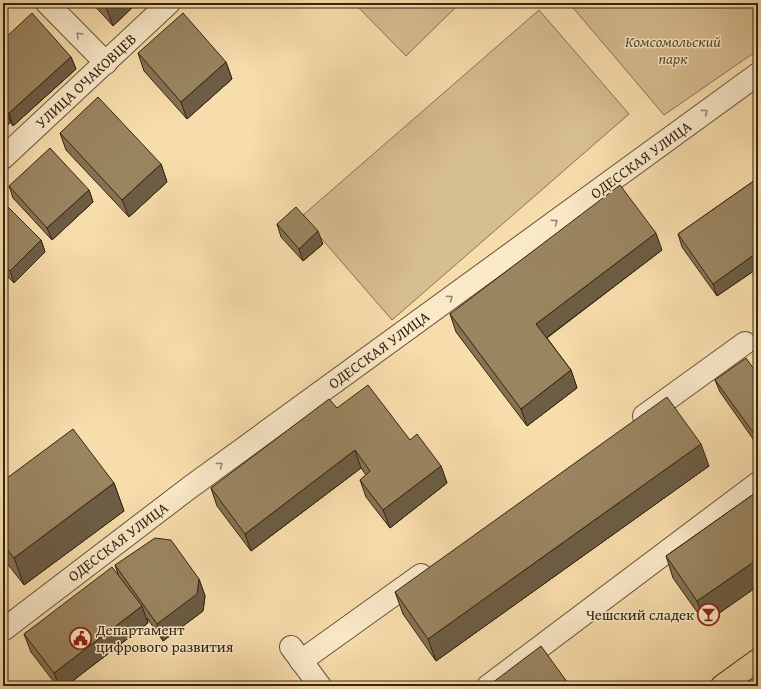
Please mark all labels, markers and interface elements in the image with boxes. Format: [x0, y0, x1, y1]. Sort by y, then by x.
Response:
street label: УЛИЦА ОЧАКОВЦЕВ [31, 28, 141, 133]
park label: Комсомольский парк [625, 31, 721, 69]
one-way arrow [76, 32, 84, 40]
one-way arrow [701, 110, 708, 117]
street label: ОДЕССКАЯ УЛИЦА [586, 116, 696, 204]
one-way arrow [551, 219, 558, 227]
one-way arrow [446, 295, 453, 303]
street label: ОДЕССКАЯ УЛИЦА [324, 306, 434, 394]
one-way arrow [216, 462, 223, 470]
street label: ОДЕССКАЯ УЛИЦА [63, 497, 172, 586]
bar icon: Чешский сладек [696, 602, 722, 628]
place label: Чешский сладек [586, 604, 694, 625]
place label: Департамент цифрового развития [95, 619, 234, 657]
public building icon: Департамент цифрового развития [68, 626, 94, 652]

